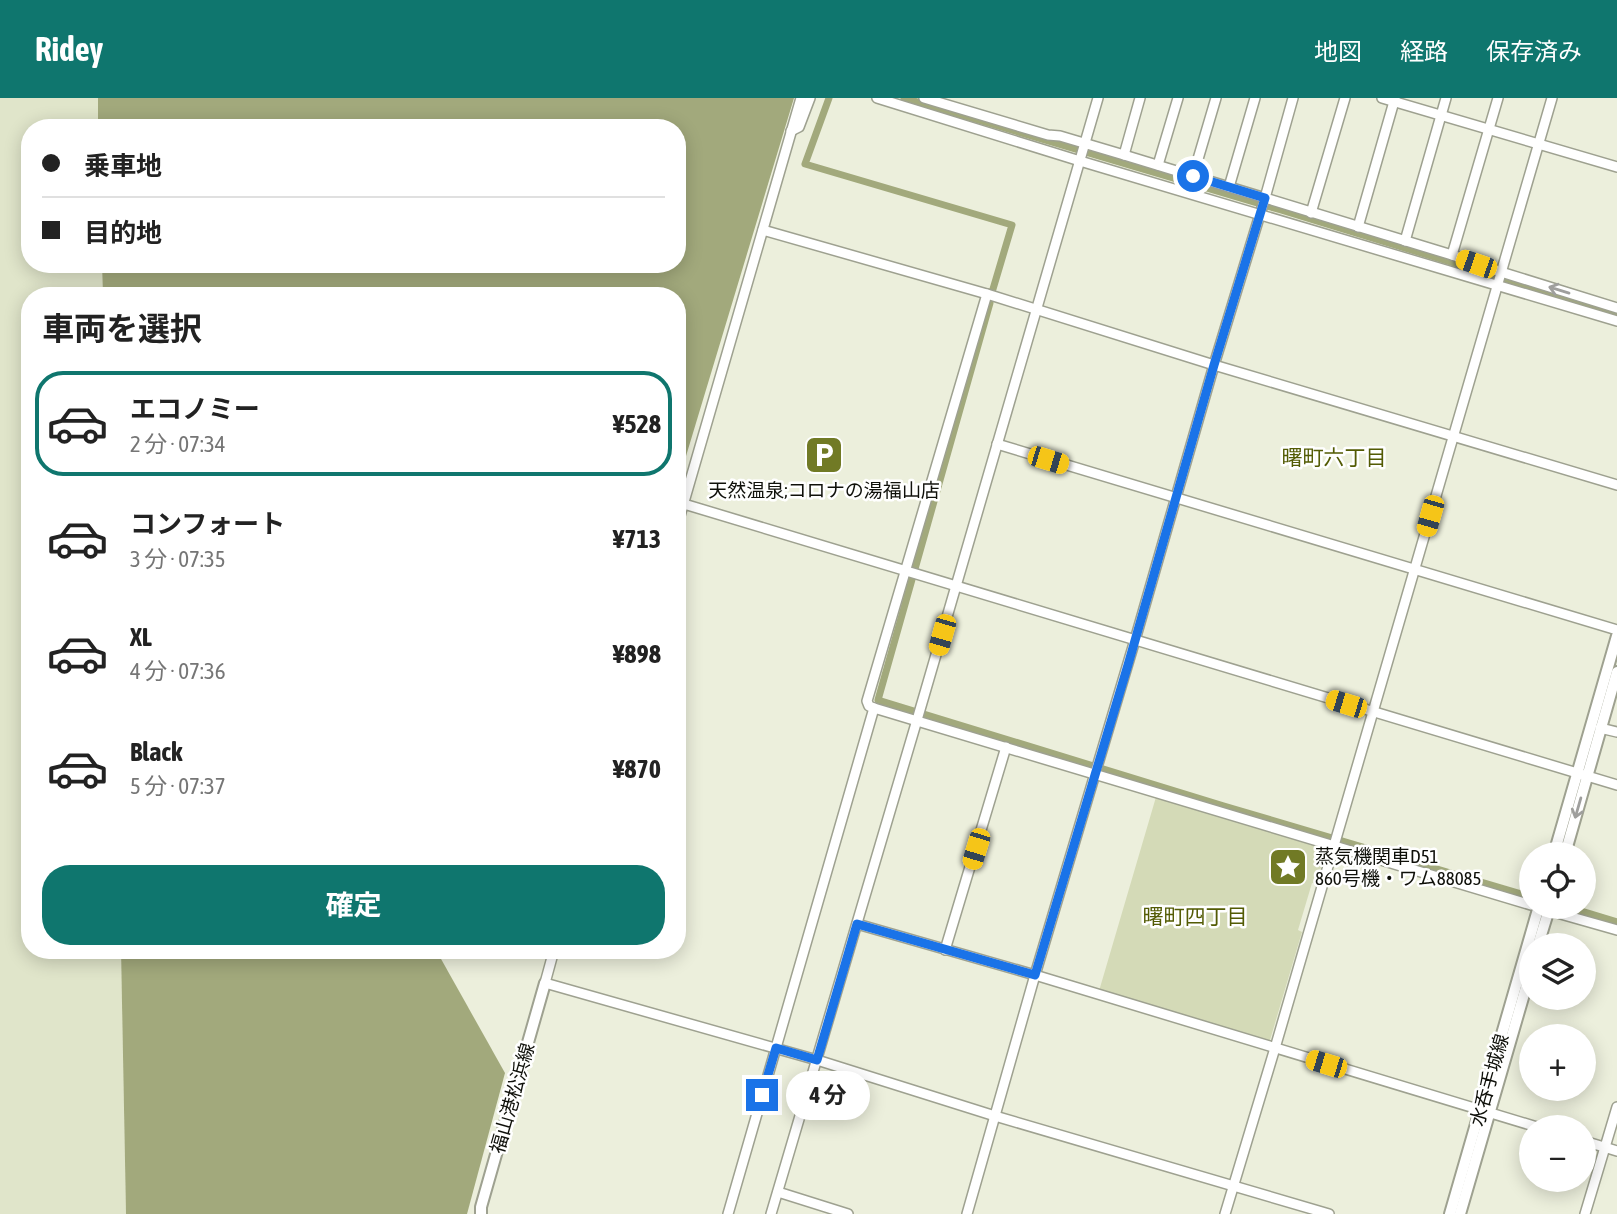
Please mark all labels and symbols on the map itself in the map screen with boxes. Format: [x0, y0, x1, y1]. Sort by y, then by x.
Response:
route start [1177, 160, 1209, 192]
car [1453, 247, 1500, 281]
one-way arrow [1548, 283, 1570, 296]
parking icon: 天然温泉;コロナの湯福山店 [803, 434, 845, 476]
car [1025, 444, 1072, 476]
district label: 曙町六丁目 [1282, 445, 1387, 469]
place label: 天然温泉;コロナの湯福山店 [708, 479, 940, 501]
car [1415, 493, 1446, 539]
car [927, 612, 958, 658]
car [1323, 688, 1370, 720]
one-way arrow [1571, 796, 1584, 819]
car [960, 826, 993, 872]
place label: 蒸気機関車D51 860号機・ワム88085 [1315, 845, 1481, 889]
place icon: 蒸気機関車D51 860号機・ワム88085 [1267, 846, 1309, 888]
district label: 曙町四丁目 [1143, 904, 1248, 928]
street label: 水呑手城線 [1465, 1031, 1513, 1129]
street label: 福山港松浜線 [486, 1040, 538, 1156]
car [1303, 1048, 1350, 1080]
callout: 4 分 [786, 1070, 870, 1119]
route end [746, 1079, 778, 1111]

